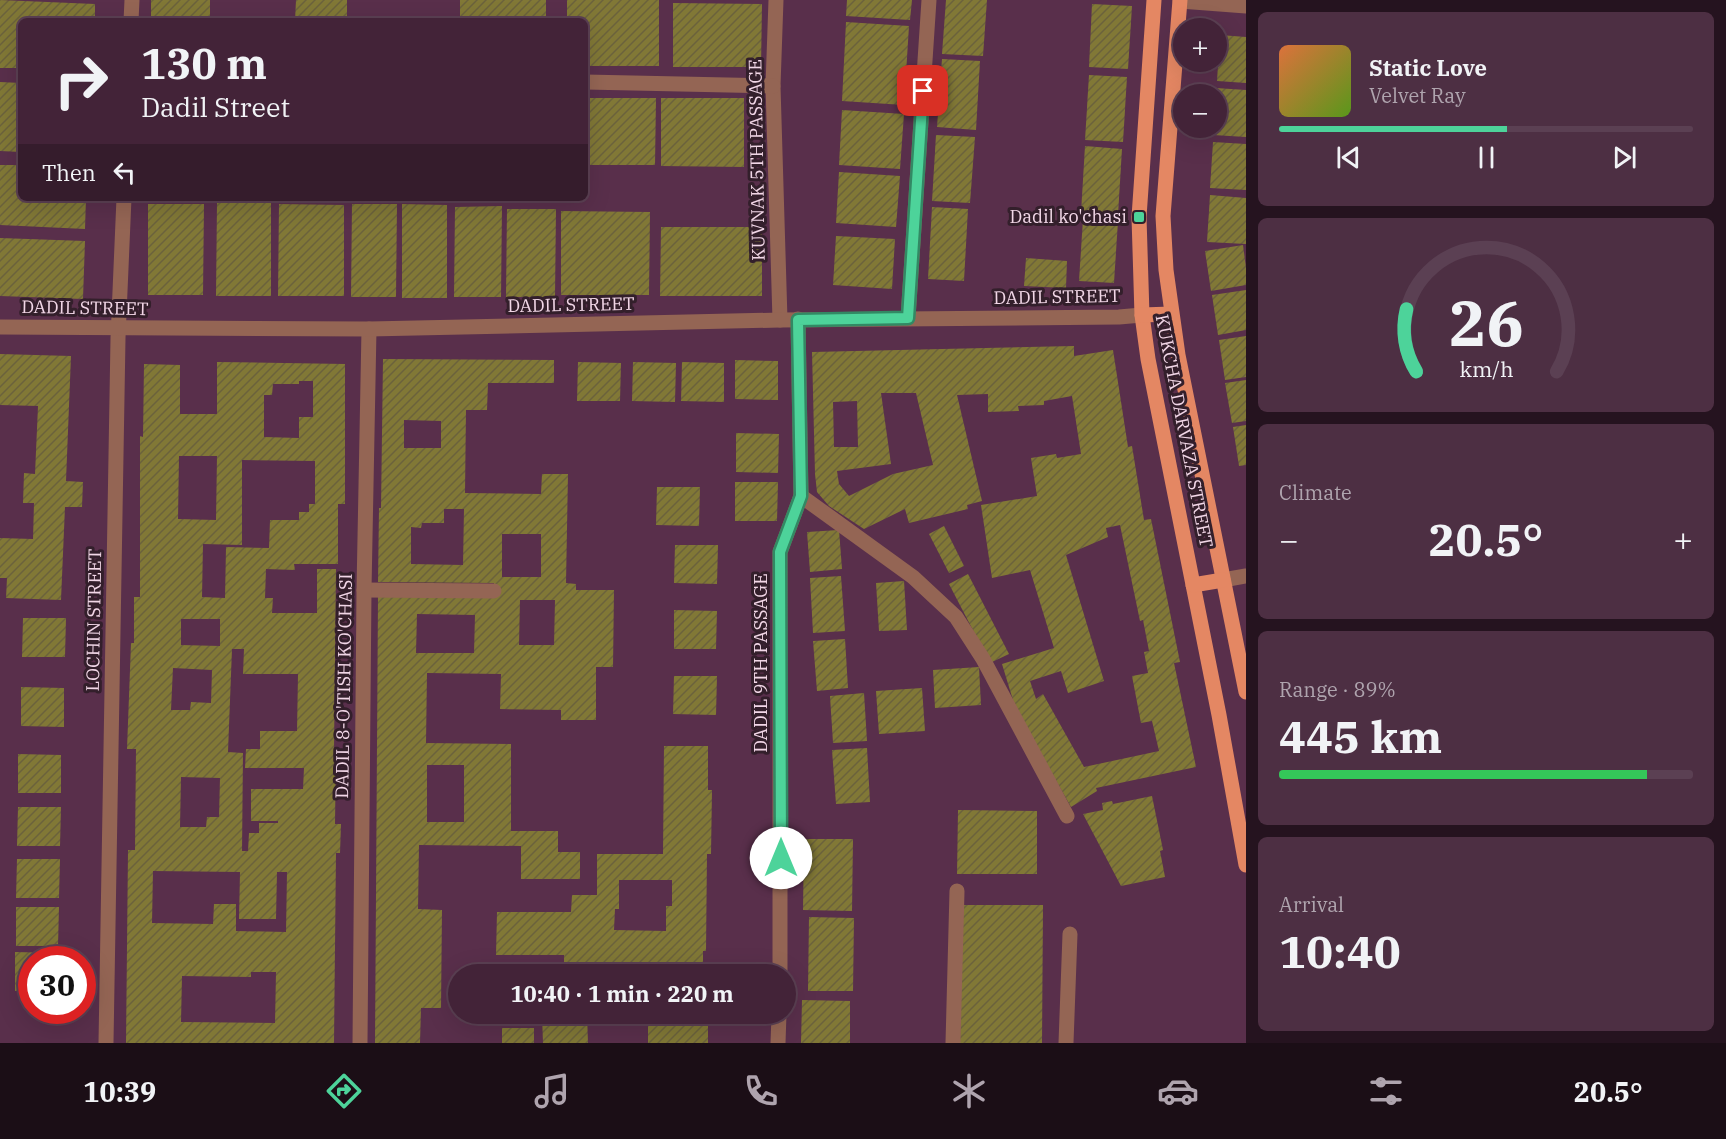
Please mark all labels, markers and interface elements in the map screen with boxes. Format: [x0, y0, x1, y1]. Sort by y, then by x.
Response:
map controls [1173, 18, 1227, 138]
button: + [1173, 18, 1227, 72]
text: 130 m [141, 36, 267, 91]
icon: right [42, 42, 120, 120]
text: Static Love [1369, 53, 1487, 82]
street label: KUVNAK 5TH PASSAGE [743, 59, 770, 261]
pin [897, 65, 948, 116]
icon: arrive [906, 74, 939, 107]
text: Velvet Ray [1369, 82, 1466, 109]
button: − [1173, 84, 1227, 138]
text: Dadil Street [141, 89, 290, 124]
icon: previous [1332, 141, 1365, 174]
icon: pause [1470, 141, 1503, 174]
icon: next [1608, 141, 1641, 174]
icon: left [108, 156, 141, 189]
text: Then [42, 158, 96, 187]
place label: Dadil ko'chasi [1009, 205, 1127, 228]
marker: Dadil ko'chasi [1132, 210, 1146, 224]
text: 26 [1449, 282, 1523, 363]
street label: DADIL STREET [993, 284, 1121, 309]
street label: DADIL STREET [507, 292, 635, 317]
street label: DADIL STREET [21, 295, 149, 320]
street label: KUKCHA DARVAZA STREET [1151, 312, 1218, 550]
text: km/h [1459, 356, 1513, 384]
text: Climate [1279, 479, 1352, 506]
text: 20.5° [1429, 510, 1543, 568]
text: − [1279, 518, 1299, 561]
text: + [1673, 518, 1693, 561]
street label: LOCHIN STREET [81, 548, 106, 692]
street label: DADIL 8-O'TISH KO'CHASI [330, 573, 357, 799]
street label: DADIL 9TH PASSAGE [749, 573, 772, 753]
text: Range · 89% [1279, 676, 1396, 703]
text: 445 km [1279, 707, 1442, 765]
position arrow [749, 826, 813, 890]
text: Arrival [1279, 891, 1344, 918]
text: 10:40 [1279, 922, 1401, 980]
speed limit sign: 30 [18, 946, 96, 1024]
text: 10:40 · 1 min · 220 m [510, 979, 734, 1008]
icon: directions [323, 1070, 365, 1112]
icon: music [531, 1070, 573, 1112]
icon: phone [740, 1070, 782, 1112]
icon: climate [948, 1070, 990, 1112]
icon: car [1157, 1070, 1199, 1112]
icon: filters [1365, 1070, 1407, 1112]
text: 10:39 [83, 1074, 156, 1109]
text: 20.5° [1574, 1074, 1643, 1109]

